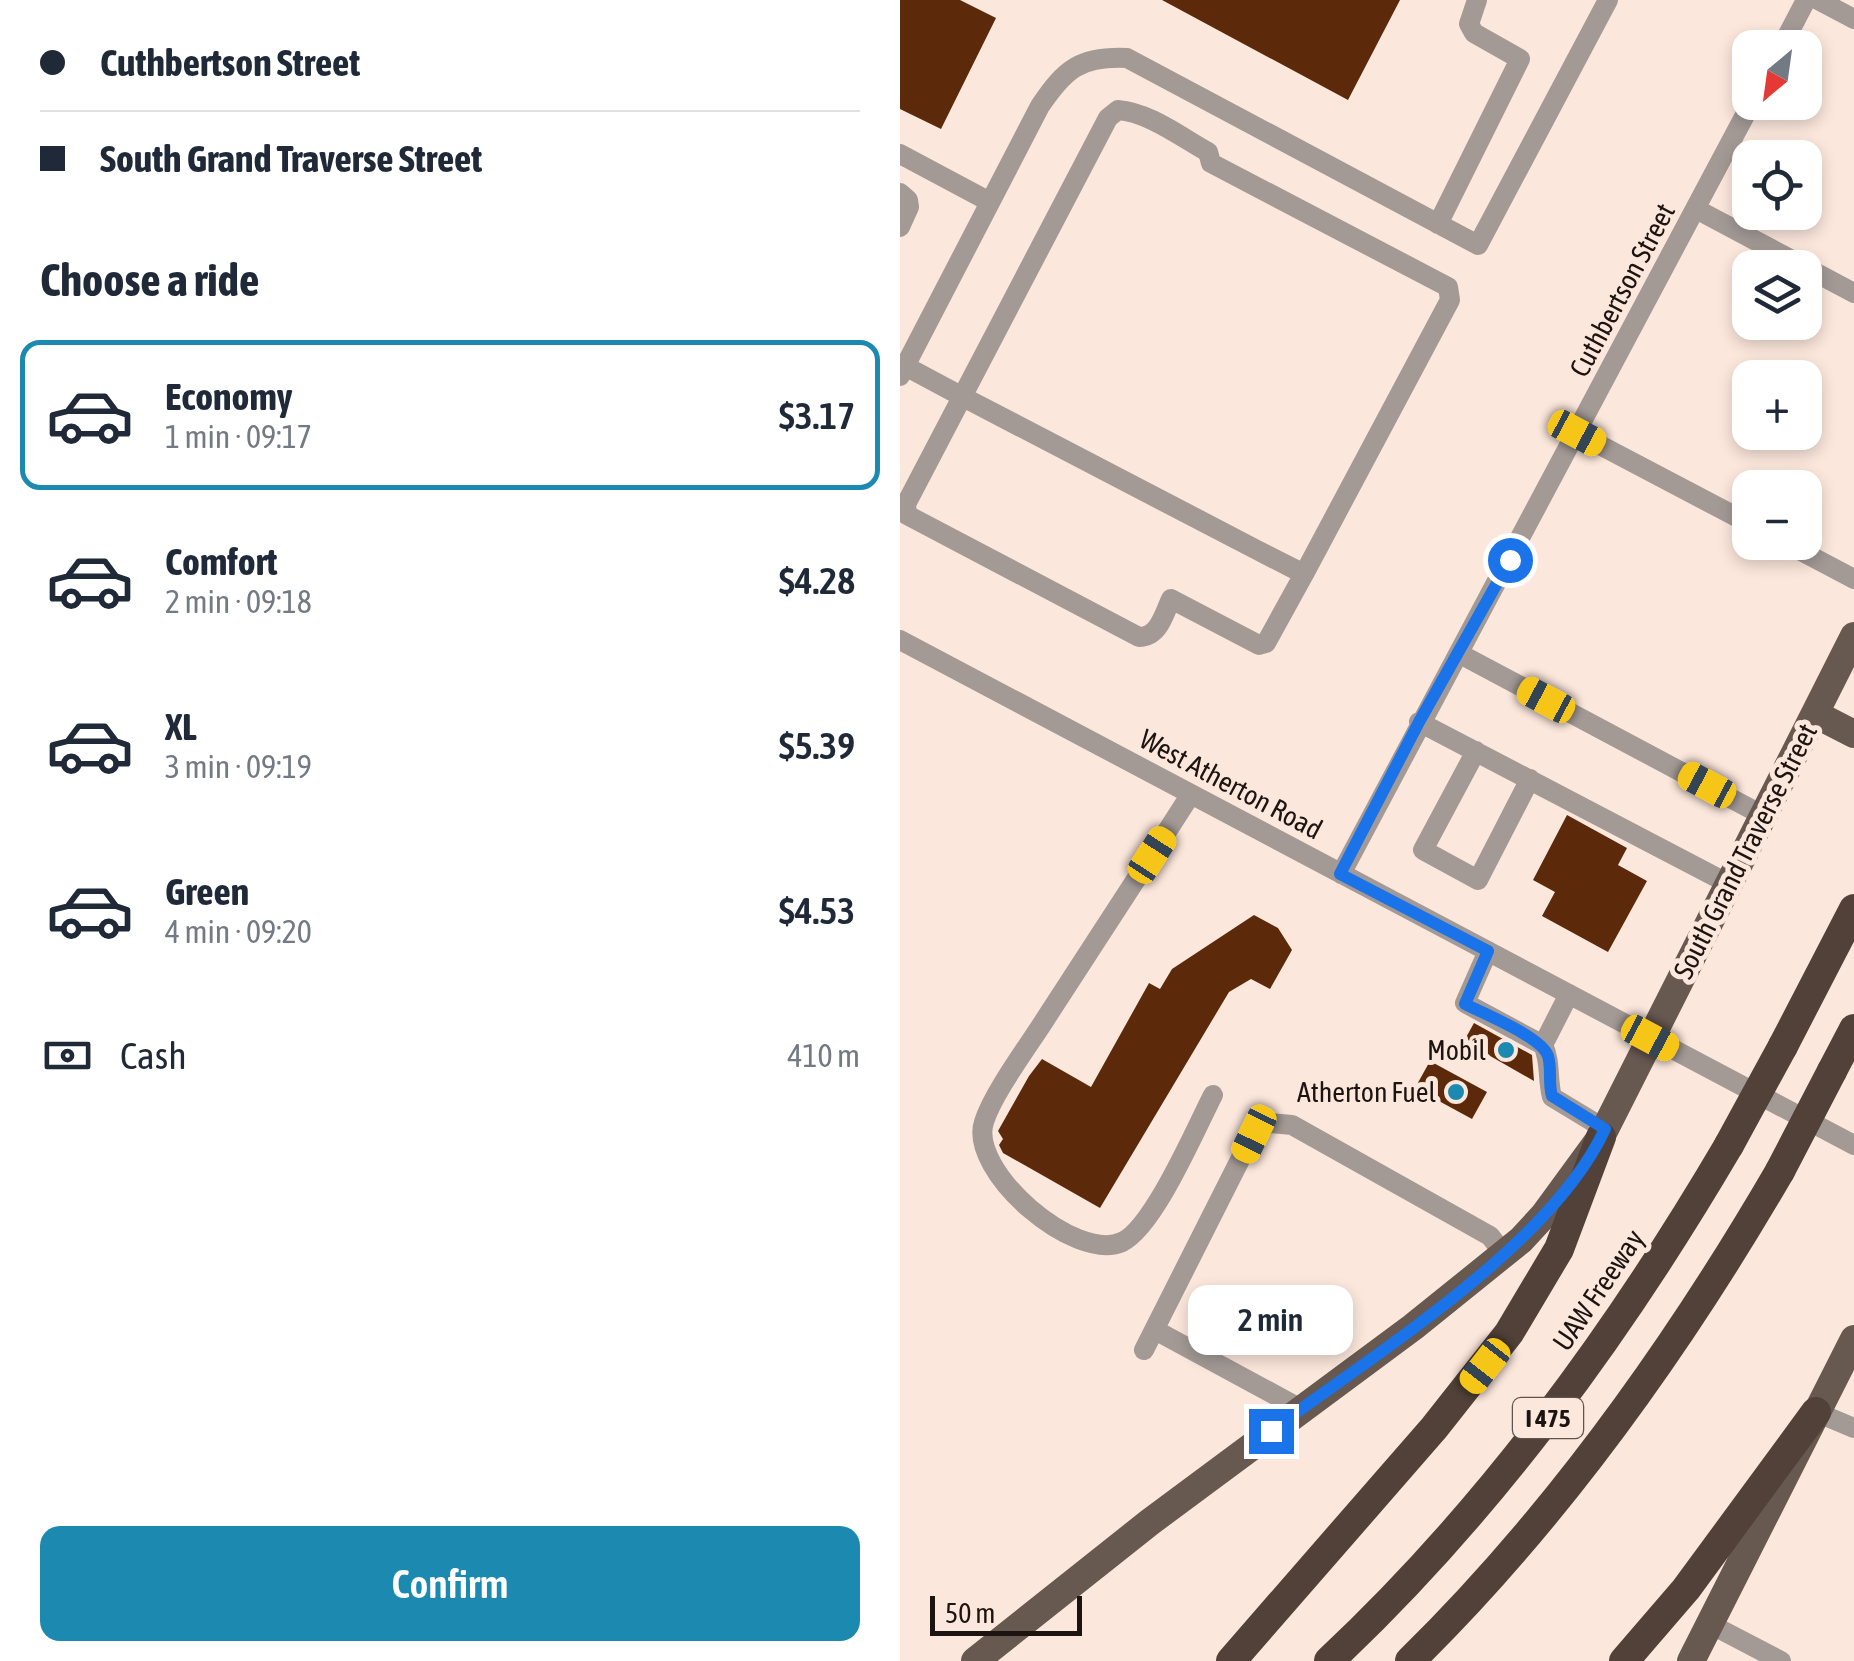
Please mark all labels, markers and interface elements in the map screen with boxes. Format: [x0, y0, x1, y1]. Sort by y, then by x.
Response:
north arrow [1732, 30, 1822, 120]
map controls [1732, 30, 1822, 560]
text: Cuthbertson Street [100, 41, 360, 84]
text: South Grand Traverse Street [100, 137, 482, 180]
button: locate [1732, 140, 1822, 230]
street label: Cuthbertson Street [1563, 198, 1681, 382]
button: layers [1732, 250, 1822, 340]
text: Choose a ride [40, 254, 259, 306]
button: + [1732, 360, 1822, 450]
icon: car [45, 370, 135, 460]
text: Economy [165, 375, 292, 418]
text: $3.17 [779, 394, 855, 437]
car [1543, 406, 1611, 460]
text: 1 min · 09:17 [165, 418, 312, 455]
button: − [1732, 470, 1822, 560]
icon: car [45, 535, 135, 625]
route start [1488, 538, 1533, 583]
text: Comfort [165, 540, 277, 583]
text: $4.28 [779, 559, 855, 602]
text: 2 min · 09:18 [165, 583, 312, 620]
car [1512, 673, 1580, 727]
icon: car [45, 700, 135, 790]
text: XL [165, 705, 197, 748]
street label: South Grand Traverse Street [1667, 718, 1823, 984]
street label: West Atherton Road [1134, 722, 1328, 846]
text: $5.39 [779, 724, 855, 767]
text: 3 min · 09:19 [165, 748, 312, 785]
car [1673, 758, 1741, 812]
car [1123, 822, 1181, 888]
icon: car [45, 865, 135, 955]
text: Green [165, 870, 249, 913]
text: $4.53 [779, 889, 855, 932]
text: 4 min · 09:20 [165, 913, 312, 950]
car [1616, 1011, 1684, 1065]
icon: cash [40, 1028, 95, 1083]
text: Cash [120, 1034, 187, 1077]
place label: Mobil [1427, 1034, 1487, 1066]
text: 410 m [787, 1037, 860, 1074]
marker: Mobil [1495, 1039, 1517, 1061]
place label: Atherton Fuel [1297, 1076, 1437, 1108]
marker: Atherton Fuel [1445, 1081, 1467, 1103]
car [1227, 1100, 1281, 1168]
street label: UAW Freeway [1546, 1224, 1650, 1356]
callout: 2 min [1188, 1286, 1354, 1356]
text: 2 min [1238, 1301, 1303, 1338]
car [1455, 1333, 1515, 1399]
road number: I 475 [1513, 1398, 1583, 1438]
route end [1249, 1409, 1294, 1454]
button: Confirm [40, 1526, 860, 1641]
scale bar [930, 1591, 1082, 1636]
text: 50 m [945, 1597, 995, 1629]

